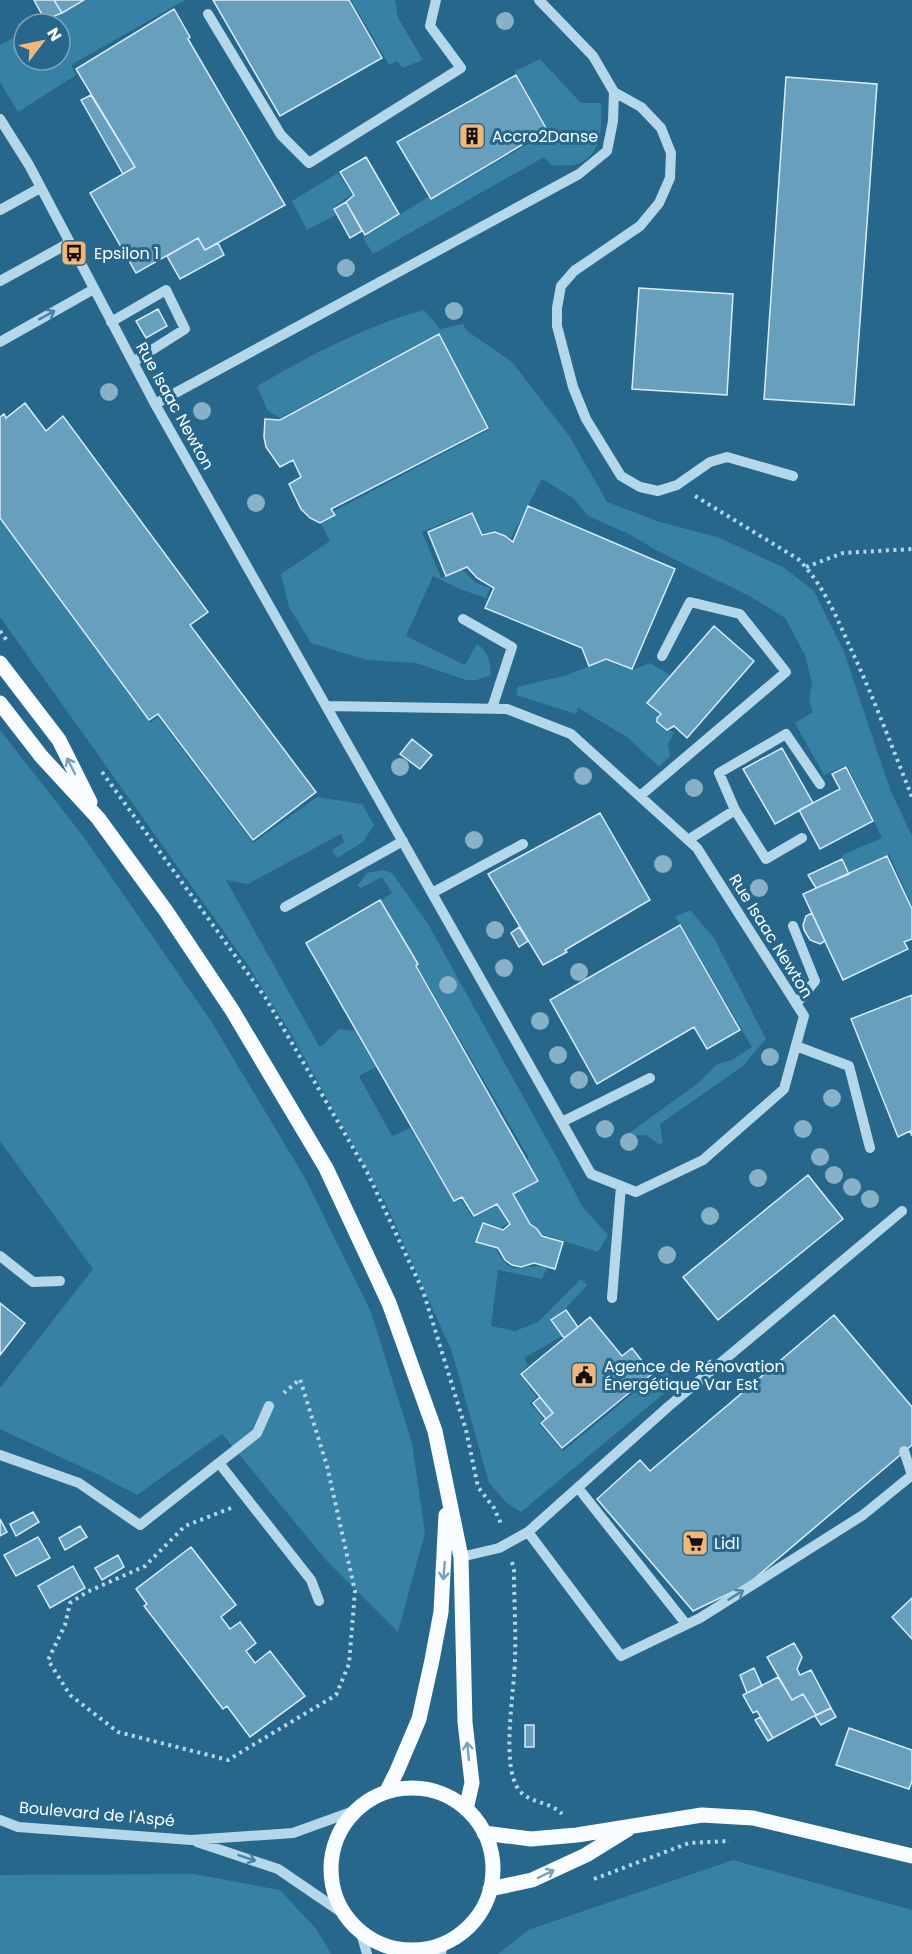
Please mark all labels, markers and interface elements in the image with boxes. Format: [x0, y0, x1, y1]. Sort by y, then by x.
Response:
north arrow [12, 12, 72, 72]
text: N [41, 23, 67, 46]
building icon: Accro2Danse [457, 121, 487, 151]
place label: Accro2Danse [492, 125, 598, 148]
bus stop icon: Epsilon 1 [59, 238, 89, 268]
place label: Epsilon 1 [94, 242, 159, 265]
one-way arrow [38, 309, 55, 321]
street label: Rue Isaac Newton [130, 338, 220, 474]
one-way arrow [65, 757, 77, 775]
street label: Rue Isaac Newton [723, 869, 819, 1003]
place label: Agence de Rénovation Énergétique Var Est [604, 1355, 785, 1396]
public building icon: Agence de Rénovation Énergétique Var Est [569, 1360, 599, 1390]
supermarket icon: Lidl [680, 1528, 710, 1558]
place label: Lidl [714, 1532, 740, 1555]
one-way arrow [438, 1560, 449, 1580]
one-way arrow [727, 1588, 744, 1600]
one-way arrow [462, 1741, 473, 1761]
street label: Boulevard de l'Aspé [18, 1796, 176, 1832]
one-way arrow [237, 1854, 256, 1865]
one-way arrow [537, 1867, 555, 1879]

